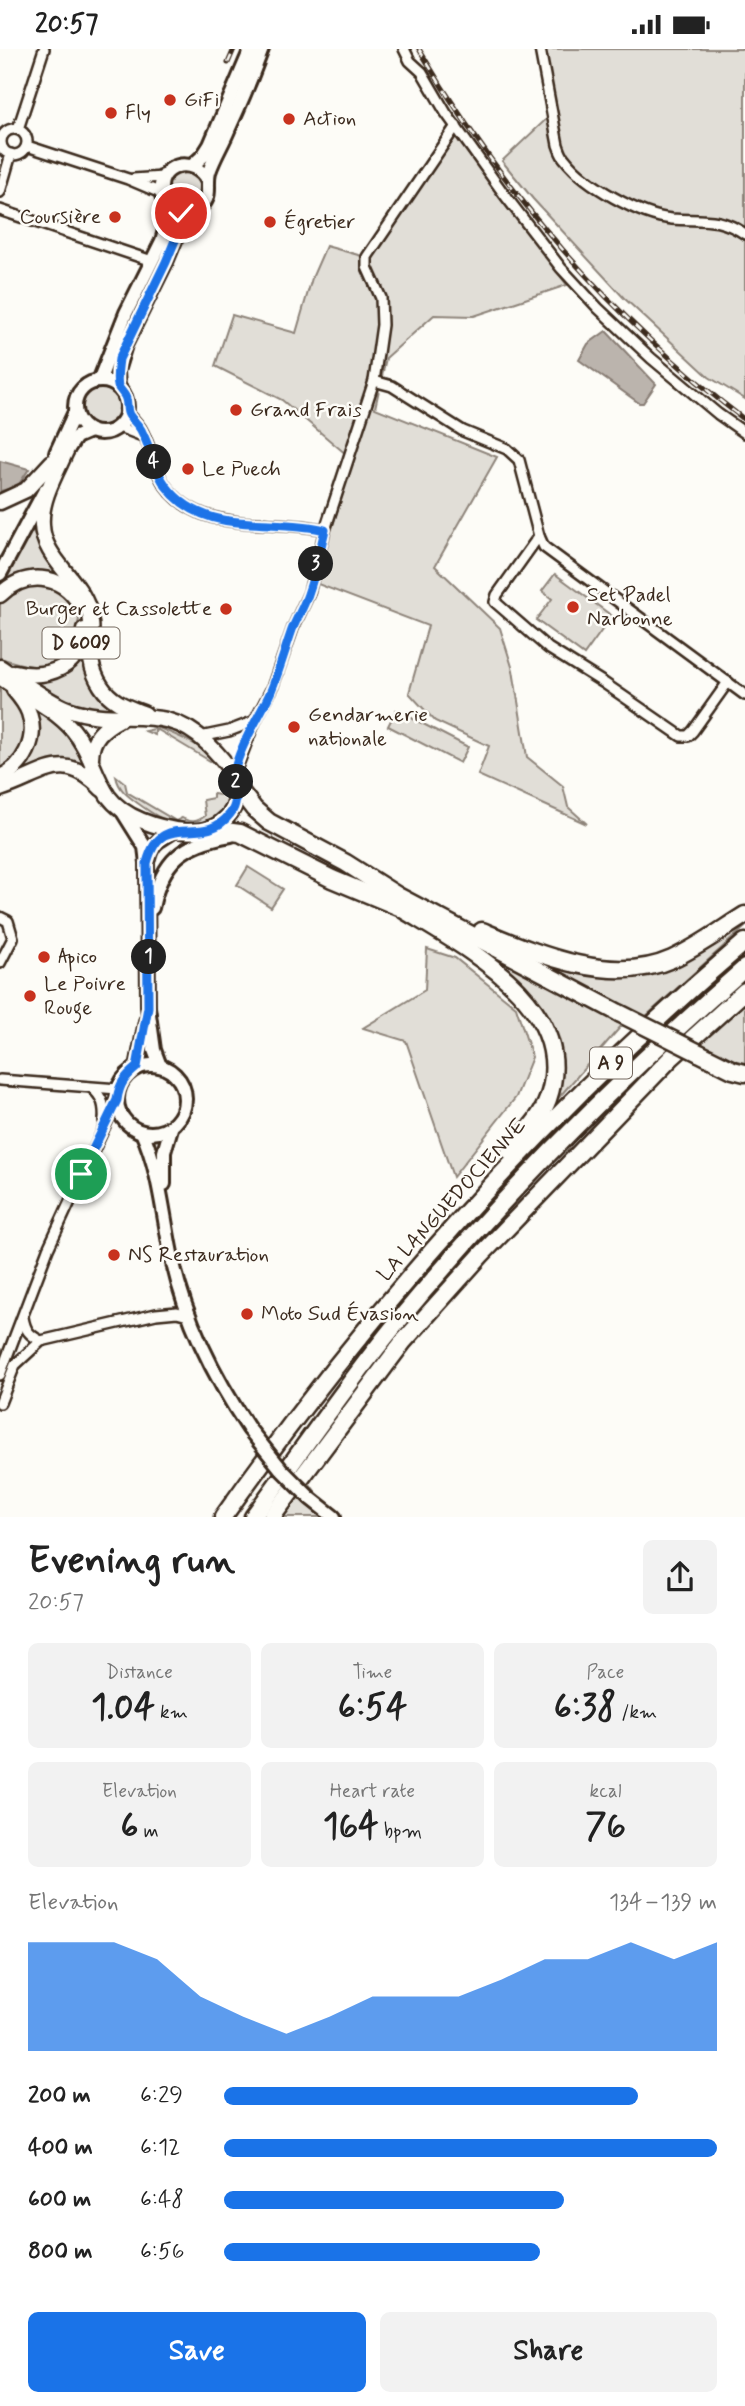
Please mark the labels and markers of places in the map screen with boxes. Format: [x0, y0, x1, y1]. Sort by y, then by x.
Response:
place label: GiFi [184, 86, 219, 114]
marker: GiFi [162, 92, 178, 108]
place label: Fly [125, 99, 151, 127]
marker: Fly [103, 105, 119, 121]
place label: Action [303, 105, 356, 133]
marker: Action [281, 111, 297, 127]
pin [151, 183, 211, 243]
place label: Coursière [19, 203, 101, 231]
place label: Égretier [284, 208, 356, 236]
marker: Coursière [107, 209, 123, 225]
marker: Égretier [262, 214, 278, 230]
place label: Grand Frais [250, 396, 362, 424]
marker: Grand Frais [228, 402, 244, 418]
pin: 4 [136, 445, 172, 479]
place label: Le Puech [202, 455, 281, 483]
marker: Le Puech [180, 461, 196, 477]
pin: 3 [298, 547, 334, 581]
place label: Set Padel Narbonne [587, 581, 673, 633]
place label: Burger et Cassolette [26, 595, 212, 624]
marker: Set Padel Narbonne [565, 599, 581, 615]
marker: Burger et Cassolette [218, 601, 234, 617]
place label: Gendarmerie nationale [308, 701, 428, 753]
marker: Gendarmerie nationale [286, 719, 302, 735]
pin: 2 [218, 765, 254, 799]
pin: 1 [132, 939, 166, 975]
place label: Apico [58, 943, 97, 972]
marker: Apico [36, 949, 52, 965]
place label: Le Poivre Rouge [44, 970, 126, 1024]
marker: Le Poivre Rouge [22, 988, 38, 1004]
pin [51, 1144, 111, 1204]
place label: NS Restauration [128, 1241, 269, 1269]
marker: NS Restauration [106, 1247, 122, 1263]
place label: Moto Sud Évasion [261, 1300, 419, 1328]
marker: Moto Sud Évasion [239, 1306, 255, 1322]

